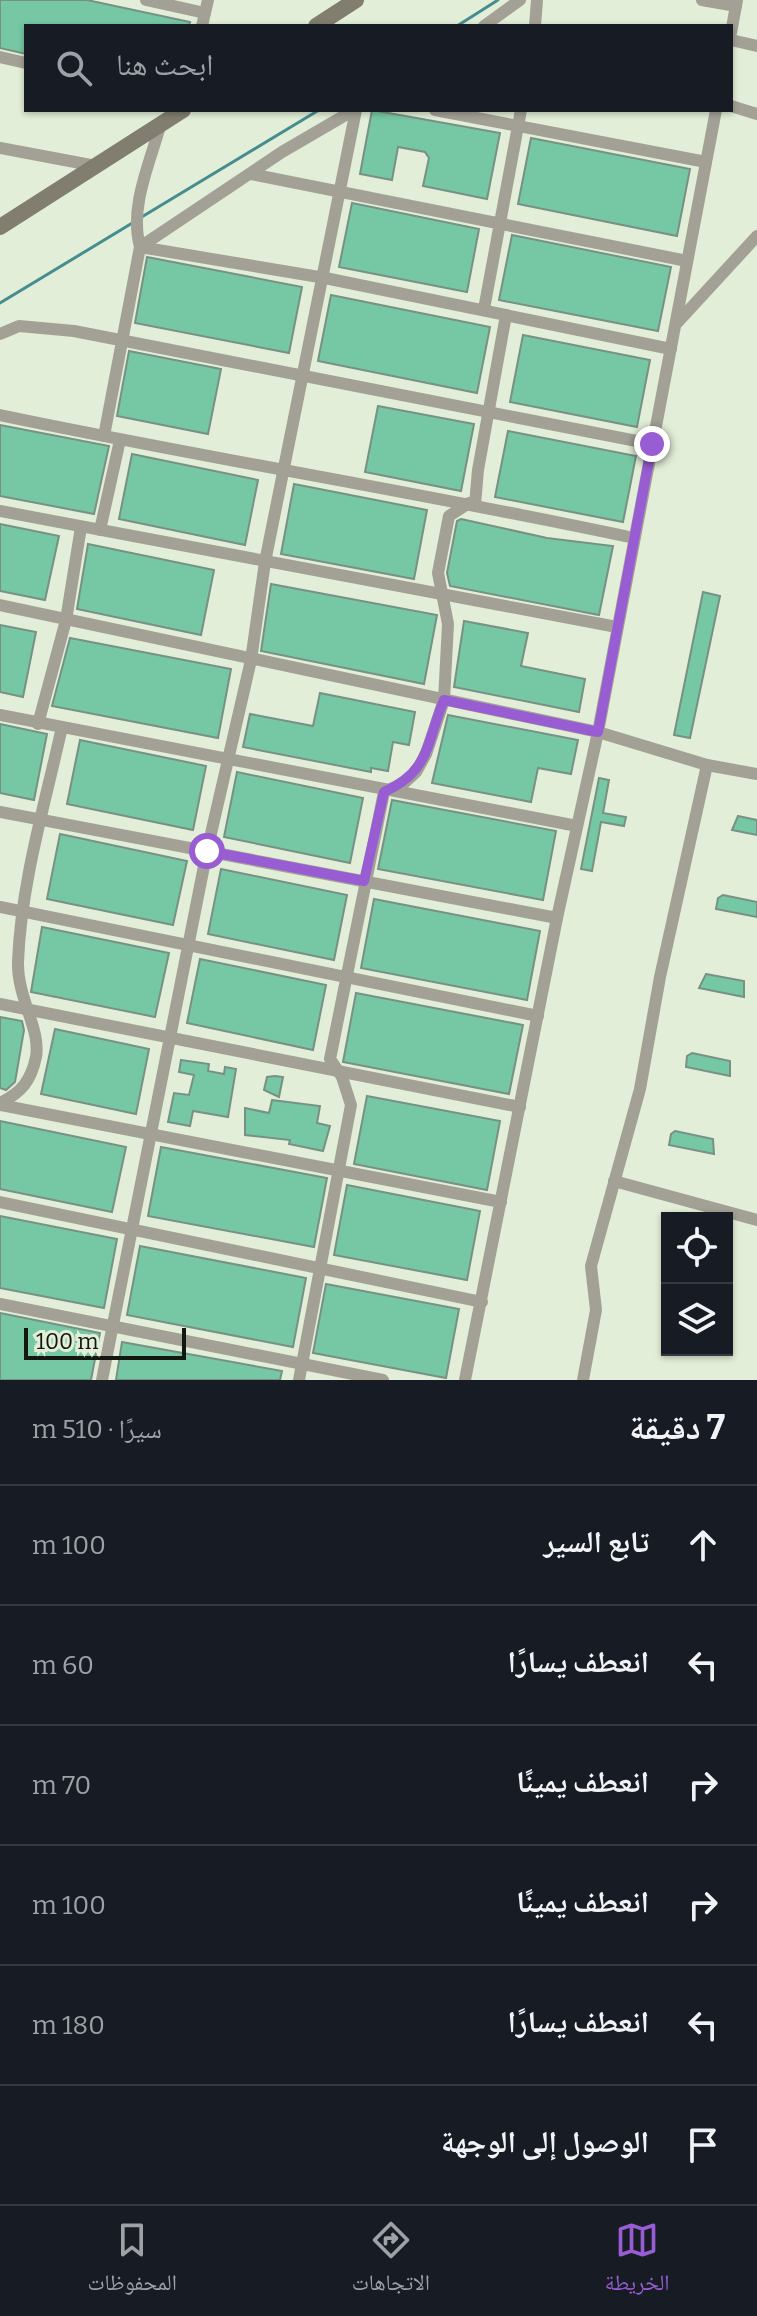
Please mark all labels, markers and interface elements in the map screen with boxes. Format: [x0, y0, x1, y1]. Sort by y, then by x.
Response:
search box [24, 24, 733, 112]
icon: search [52, 46, 96, 90]
text: ابحث هنا [116, 47, 213, 83]
route end [634, 426, 670, 462]
route start [189, 833, 225, 869]
map controls [661, 1212, 733, 1356]
button: locate [661, 1212, 733, 1284]
button: layers [661, 1284, 733, 1356]
scale bar [24, 1324, 186, 1360]
text: 100 m [36, 1328, 99, 1355]
text: 7 دقيقة [629, 1407, 725, 1448]
text: سيرًا · 510 m [32, 1414, 162, 1445]
icon: ahead [681, 1523, 725, 1567]
text: تابع السير [544, 1524, 649, 1560]
text: 100 m [32, 1530, 106, 1561]
icon: left [681, 1643, 725, 1687]
text: انعطف يسارًا [508, 1644, 649, 1680]
text: 60 m [32, 1650, 94, 1681]
icon: right [681, 1763, 725, 1807]
text: انعطف يمينًا [516, 1764, 649, 1800]
text: 70 m [32, 1770, 91, 1801]
icon: right [681, 1883, 725, 1927]
text: انعطف يمينًا [516, 1884, 649, 1920]
text: 100 m [32, 1890, 106, 1921]
icon: left [681, 2003, 725, 2047]
text: انعطف يسارًا [508, 2004, 649, 2040]
text: 180 m [32, 2010, 105, 2041]
icon: arrive [681, 2123, 725, 2167]
text: الوصول إلى الوجهة [441, 2124, 649, 2160]
tab: المحفوظات [87, 2218, 177, 2304]
tab: الاتجاهات [352, 2218, 430, 2304]
tab: الخريطة [605, 2218, 670, 2304]

